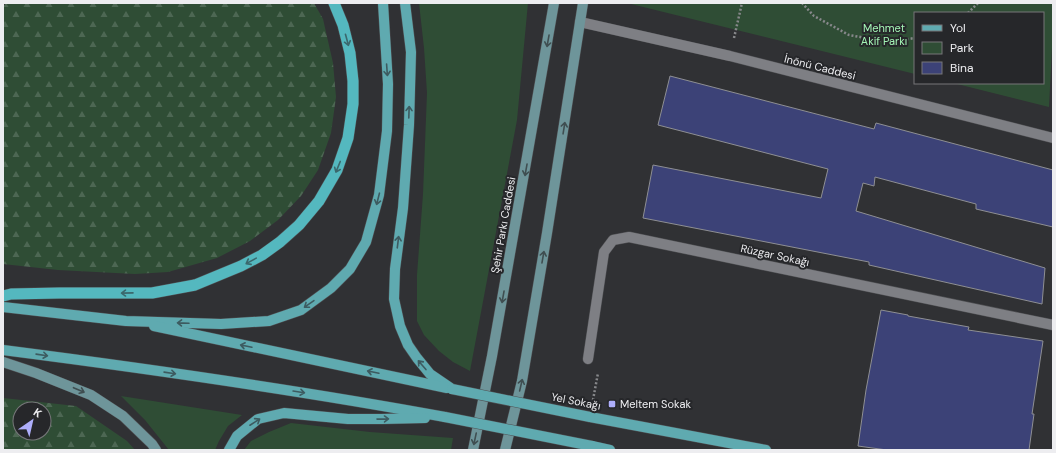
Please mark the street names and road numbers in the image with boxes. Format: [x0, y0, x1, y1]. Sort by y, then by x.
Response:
street label: İnönü Caddesi [783, 51, 857, 83]
street label: Şehir Parkı Caddesi [488, 176, 518, 274]
street label: Rüzgar Sokağı [739, 241, 811, 269]
street label: Yel Sokağı [550, 389, 602, 413]

